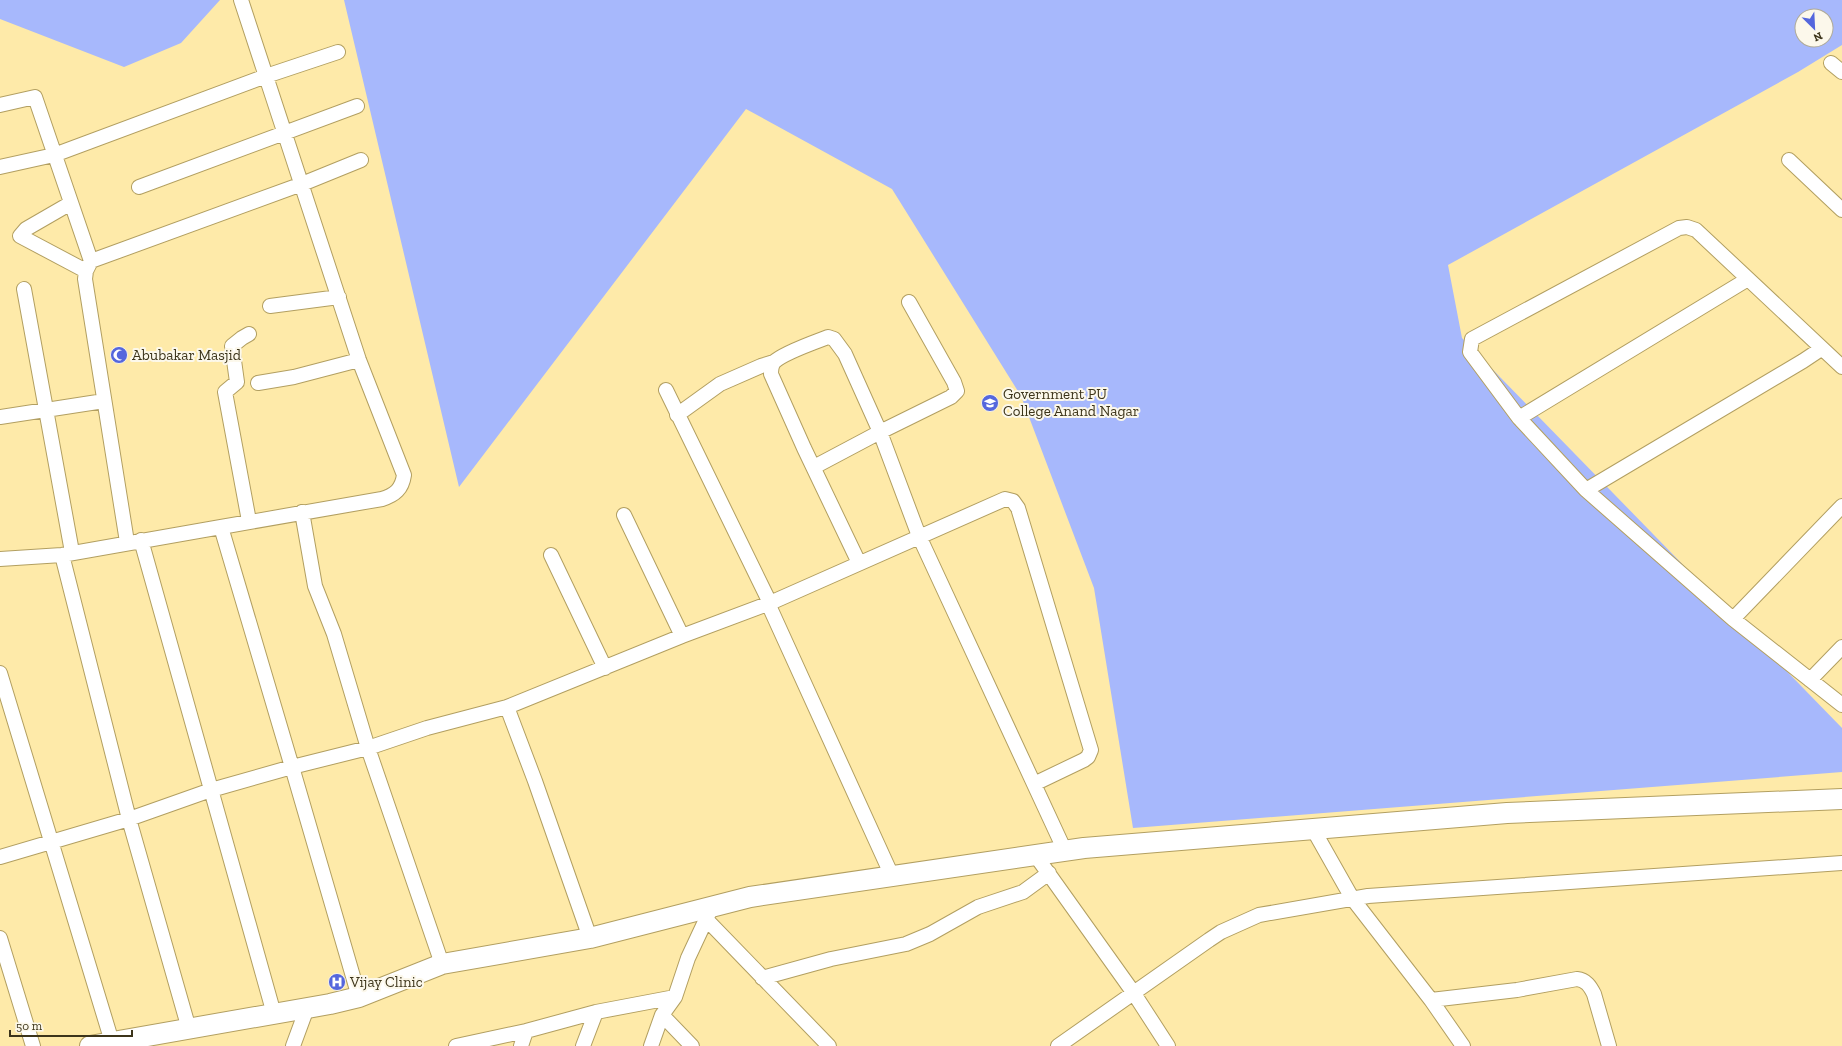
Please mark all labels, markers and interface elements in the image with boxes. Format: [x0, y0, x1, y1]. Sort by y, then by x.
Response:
north arrow [1794, 8, 1834, 48]
text: N [1811, 29, 1824, 45]
mosque icon: Abubakar Masjid [109, 345, 129, 365]
place label: Abubakar Masjid [132, 346, 242, 364]
place label: Government PU College Anand Nagar [1003, 385, 1139, 420]
school or university icon: Government PU College Anand Nagar [980, 393, 1000, 413]
hospital icon: Vijay Clinic [327, 972, 347, 992]
place label: Vijay Clinic [349, 973, 423, 991]
scale bar [10, 1012, 132, 1038]
text: 50 m [16, 1019, 43, 1033]

